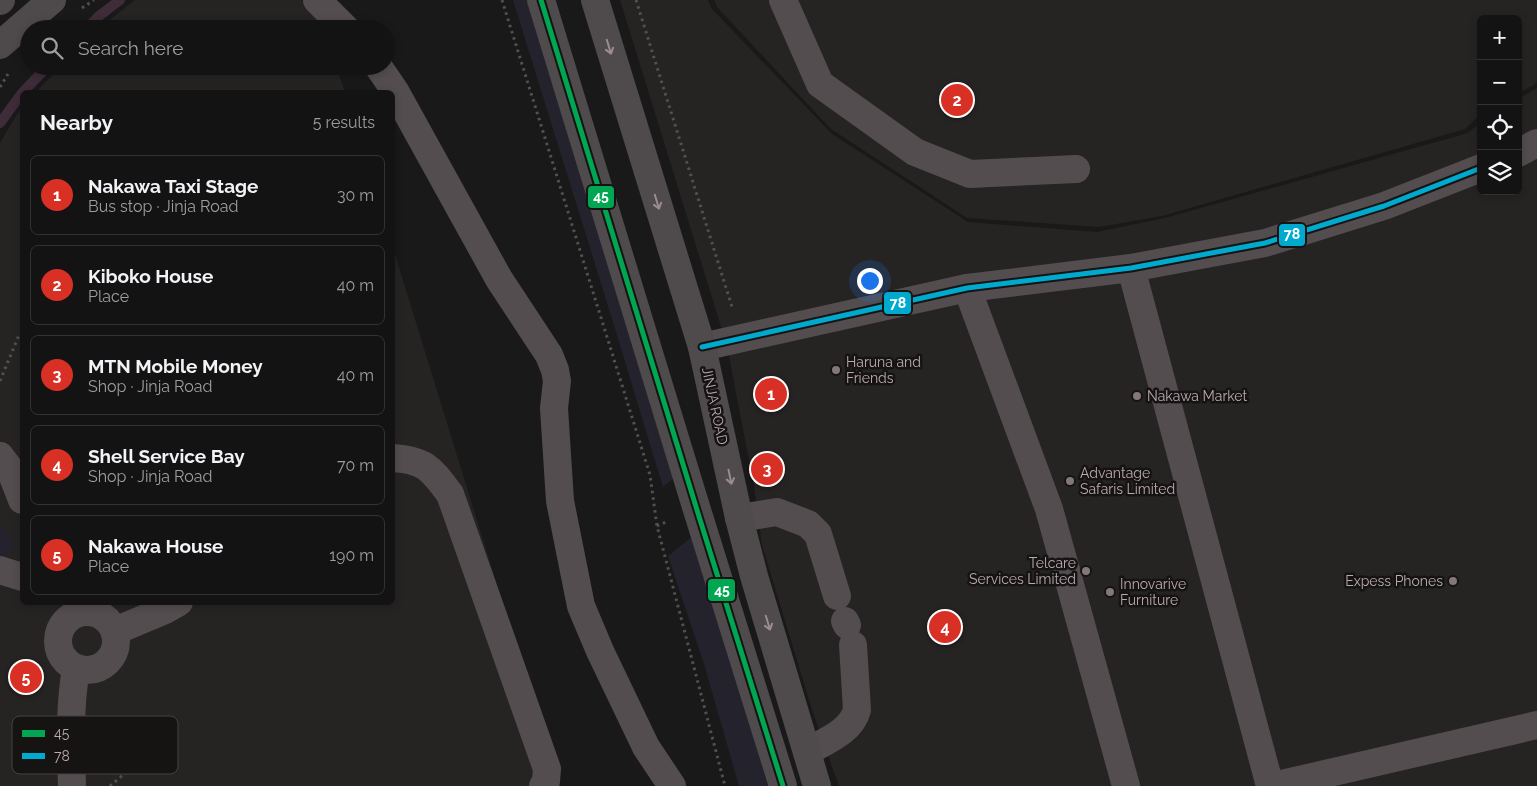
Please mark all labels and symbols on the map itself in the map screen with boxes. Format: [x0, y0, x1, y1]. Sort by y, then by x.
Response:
one-way arrow [605, 38, 615, 54]
pin: 2 [941, 81, 973, 119]
line badge: 45 [587, 185, 615, 209]
text: 45 [593, 188, 609, 204]
one-way arrow [653, 193, 662, 209]
line badge: 78 [1278, 223, 1306, 247]
text: 78 [1284, 226, 1300, 242]
your location [857, 268, 883, 294]
line badge: 78 [883, 291, 912, 315]
text: 78 [890, 295, 906, 311]
place label: Haruna and Friends [846, 354, 921, 386]
marker: Haruna and Friends [830, 364, 842, 376]
street label: JINJA ROAD [699, 366, 731, 446]
pin: 1 [755, 375, 787, 413]
place label: Nakawa Market [1147, 388, 1248, 404]
marker: Nakawa Market [1131, 390, 1143, 402]
pin: 3 [751, 450, 783, 488]
place label: Advantage Safaris Limited [1080, 465, 1175, 497]
one-way arrow [726, 469, 735, 485]
marker: Advantage Safaris Limited [1064, 475, 1076, 487]
place label: Telcare Services Limited [969, 555, 1076, 587]
marker: Telcare Services Limited [1080, 565, 1092, 577]
place label: Expess Phones [1345, 573, 1443, 589]
marker: Expess Phones [1447, 575, 1459, 587]
place label: Innovarive Furniture [1120, 576, 1186, 608]
line badge: 45 [707, 578, 736, 602]
text: 45 [714, 582, 730, 598]
marker: Innovarive Furniture [1104, 586, 1116, 598]
pin: 4 [929, 608, 961, 646]
one-way arrow [764, 614, 774, 630]
pin: 5 [10, 658, 42, 696]
legend [12, 716, 178, 774]
text: 45 [54, 725, 70, 741]
text: 78 [54, 748, 70, 764]

